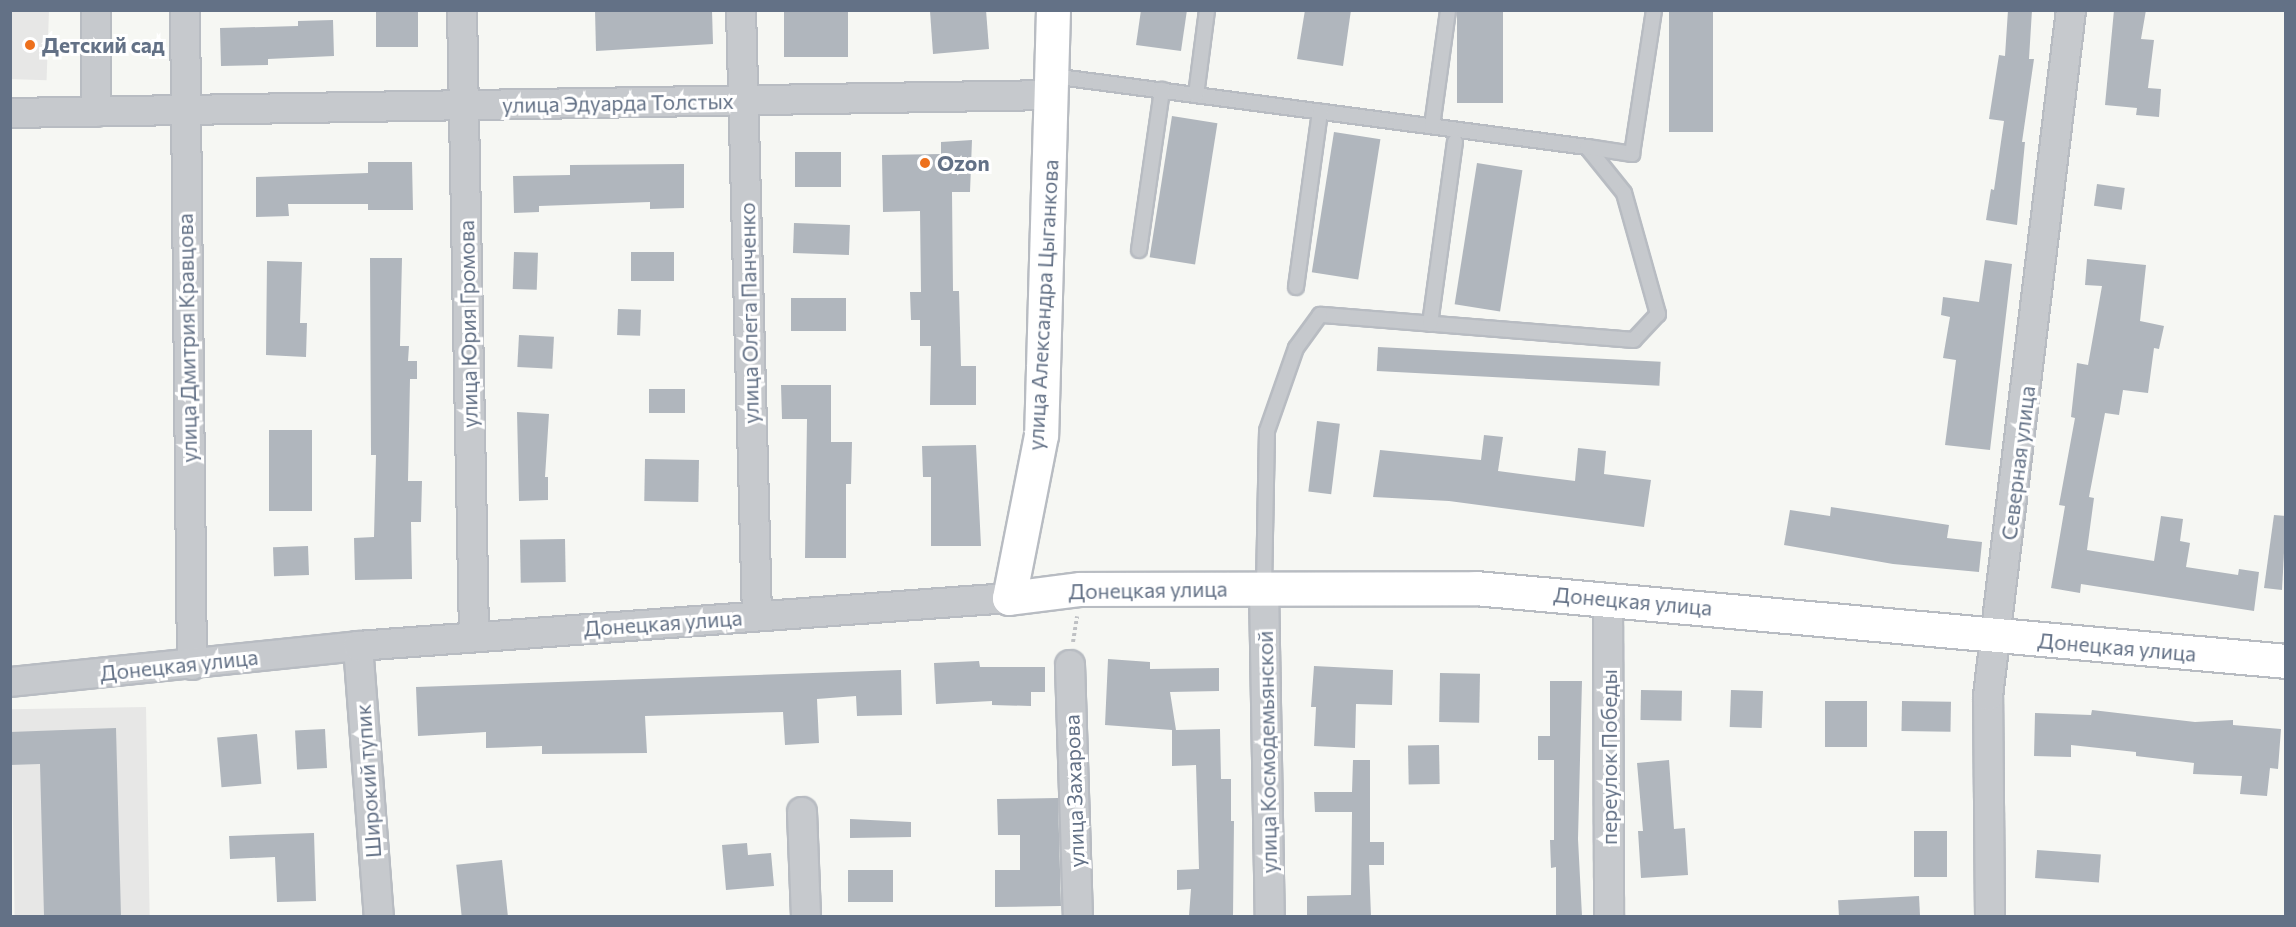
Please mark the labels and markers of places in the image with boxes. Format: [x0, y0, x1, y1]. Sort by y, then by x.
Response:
place label: Детский сад [42, 32, 165, 58]
marker: Детский сад [23, 38, 37, 52]
place label: Ozon [937, 150, 990, 176]
marker: Ozon [918, 156, 932, 170]

